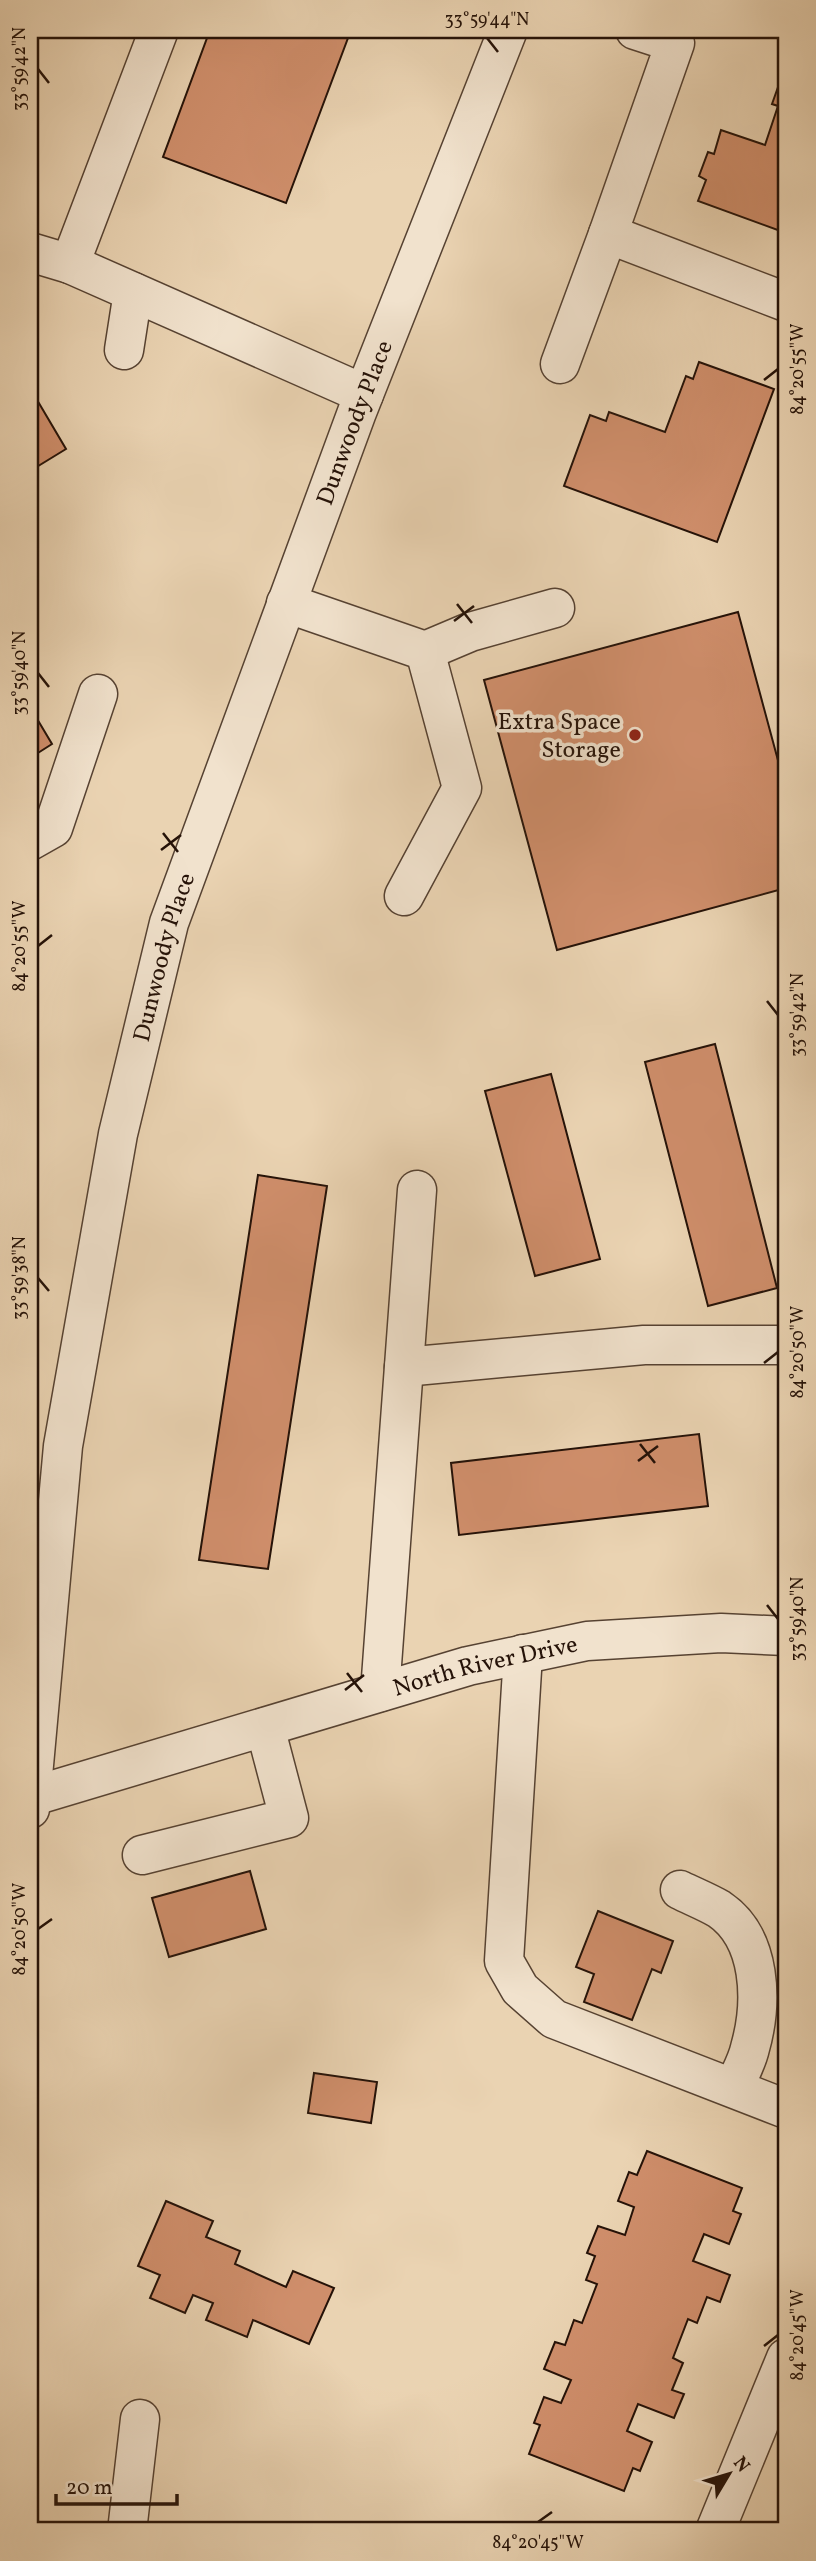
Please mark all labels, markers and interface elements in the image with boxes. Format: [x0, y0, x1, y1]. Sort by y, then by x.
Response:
text: 33°59'44"N [445, 8, 529, 33]
text: 33°59'42"N [8, 27, 33, 111]
text: 84°20'55"W [786, 323, 811, 415]
street label: Dunwoody Place [309, 336, 403, 511]
text: 33°59'40"N [8, 631, 33, 715]
place label: Extra Space Storage [498, 706, 621, 768]
marker: Extra Space Storage [627, 727, 643, 743]
street label: Dunwoody Place [126, 868, 205, 1046]
text: 84°20'55"W [8, 900, 33, 992]
text: 33°59'42"N [786, 973, 811, 1057]
text: 33°59'38"N [8, 1236, 33, 1320]
text: 84°20'50"W [786, 1306, 811, 1398]
text: 33°59'40"N [786, 1577, 811, 1661]
street label: North River Drive [389, 1628, 581, 1706]
text: 84°20'50"W [8, 1883, 33, 1975]
text: 84°20'45"W [786, 2289, 811, 2381]
north arrow [694, 2438, 764, 2508]
text: N [726, 2451, 755, 2478]
scale bar [56, 2463, 177, 2507]
text: 20 m [66, 2474, 112, 2503]
text: 84°20'45"W [492, 2531, 584, 2556]

